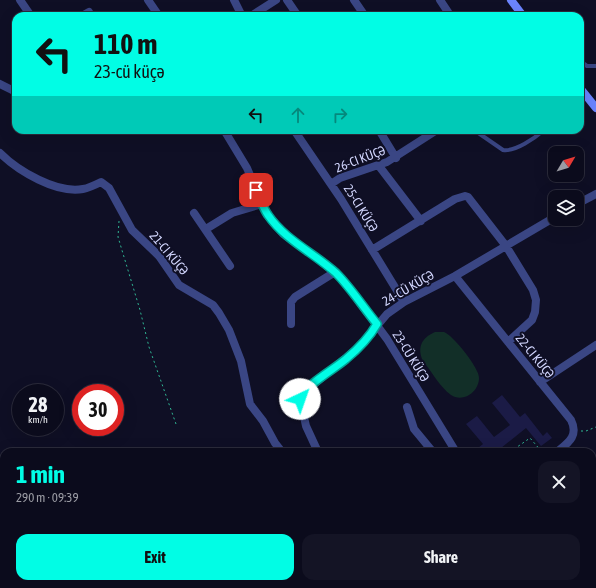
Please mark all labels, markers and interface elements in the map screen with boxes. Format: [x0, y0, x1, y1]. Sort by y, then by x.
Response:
icon: left [28, 28, 80, 80]
text: 110 m [94, 28, 157, 60]
text: 23-cü küçə [94, 61, 165, 82]
icon: left [245, 104, 267, 126]
icon: ahead [287, 104, 309, 126]
icon: right [329, 104, 351, 126]
street label: 26-CI KÜÇƏ [333, 142, 388, 175]
north arrow [548, 146, 584, 182]
map controls [548, 146, 584, 226]
pin [239, 173, 273, 207]
icon: arrive [245, 179, 267, 201]
street label: 25-CI KÜÇƏ [341, 182, 381, 235]
button: layers [548, 190, 584, 226]
street label: 21-CI KÜÇƏ [146, 228, 192, 278]
street label: 24-CÜ KÜÇƏ [379, 267, 437, 309]
street label: 23-CÜ KÜÇƏ [389, 328, 433, 384]
street label: 22-CI KÜÇƏ [513, 331, 558, 381]
position arrow [279, 378, 321, 420]
speed limit sign: 30 [72, 384, 124, 436]
text: 28 [29, 393, 47, 416]
text: km/h [28, 414, 48, 425]
text: 1 min [16, 461, 65, 488]
button: close [538, 461, 580, 503]
text: 290 m · 09:39 [16, 490, 79, 505]
button: Exit [16, 534, 294, 580]
button: Share [302, 534, 580, 580]

